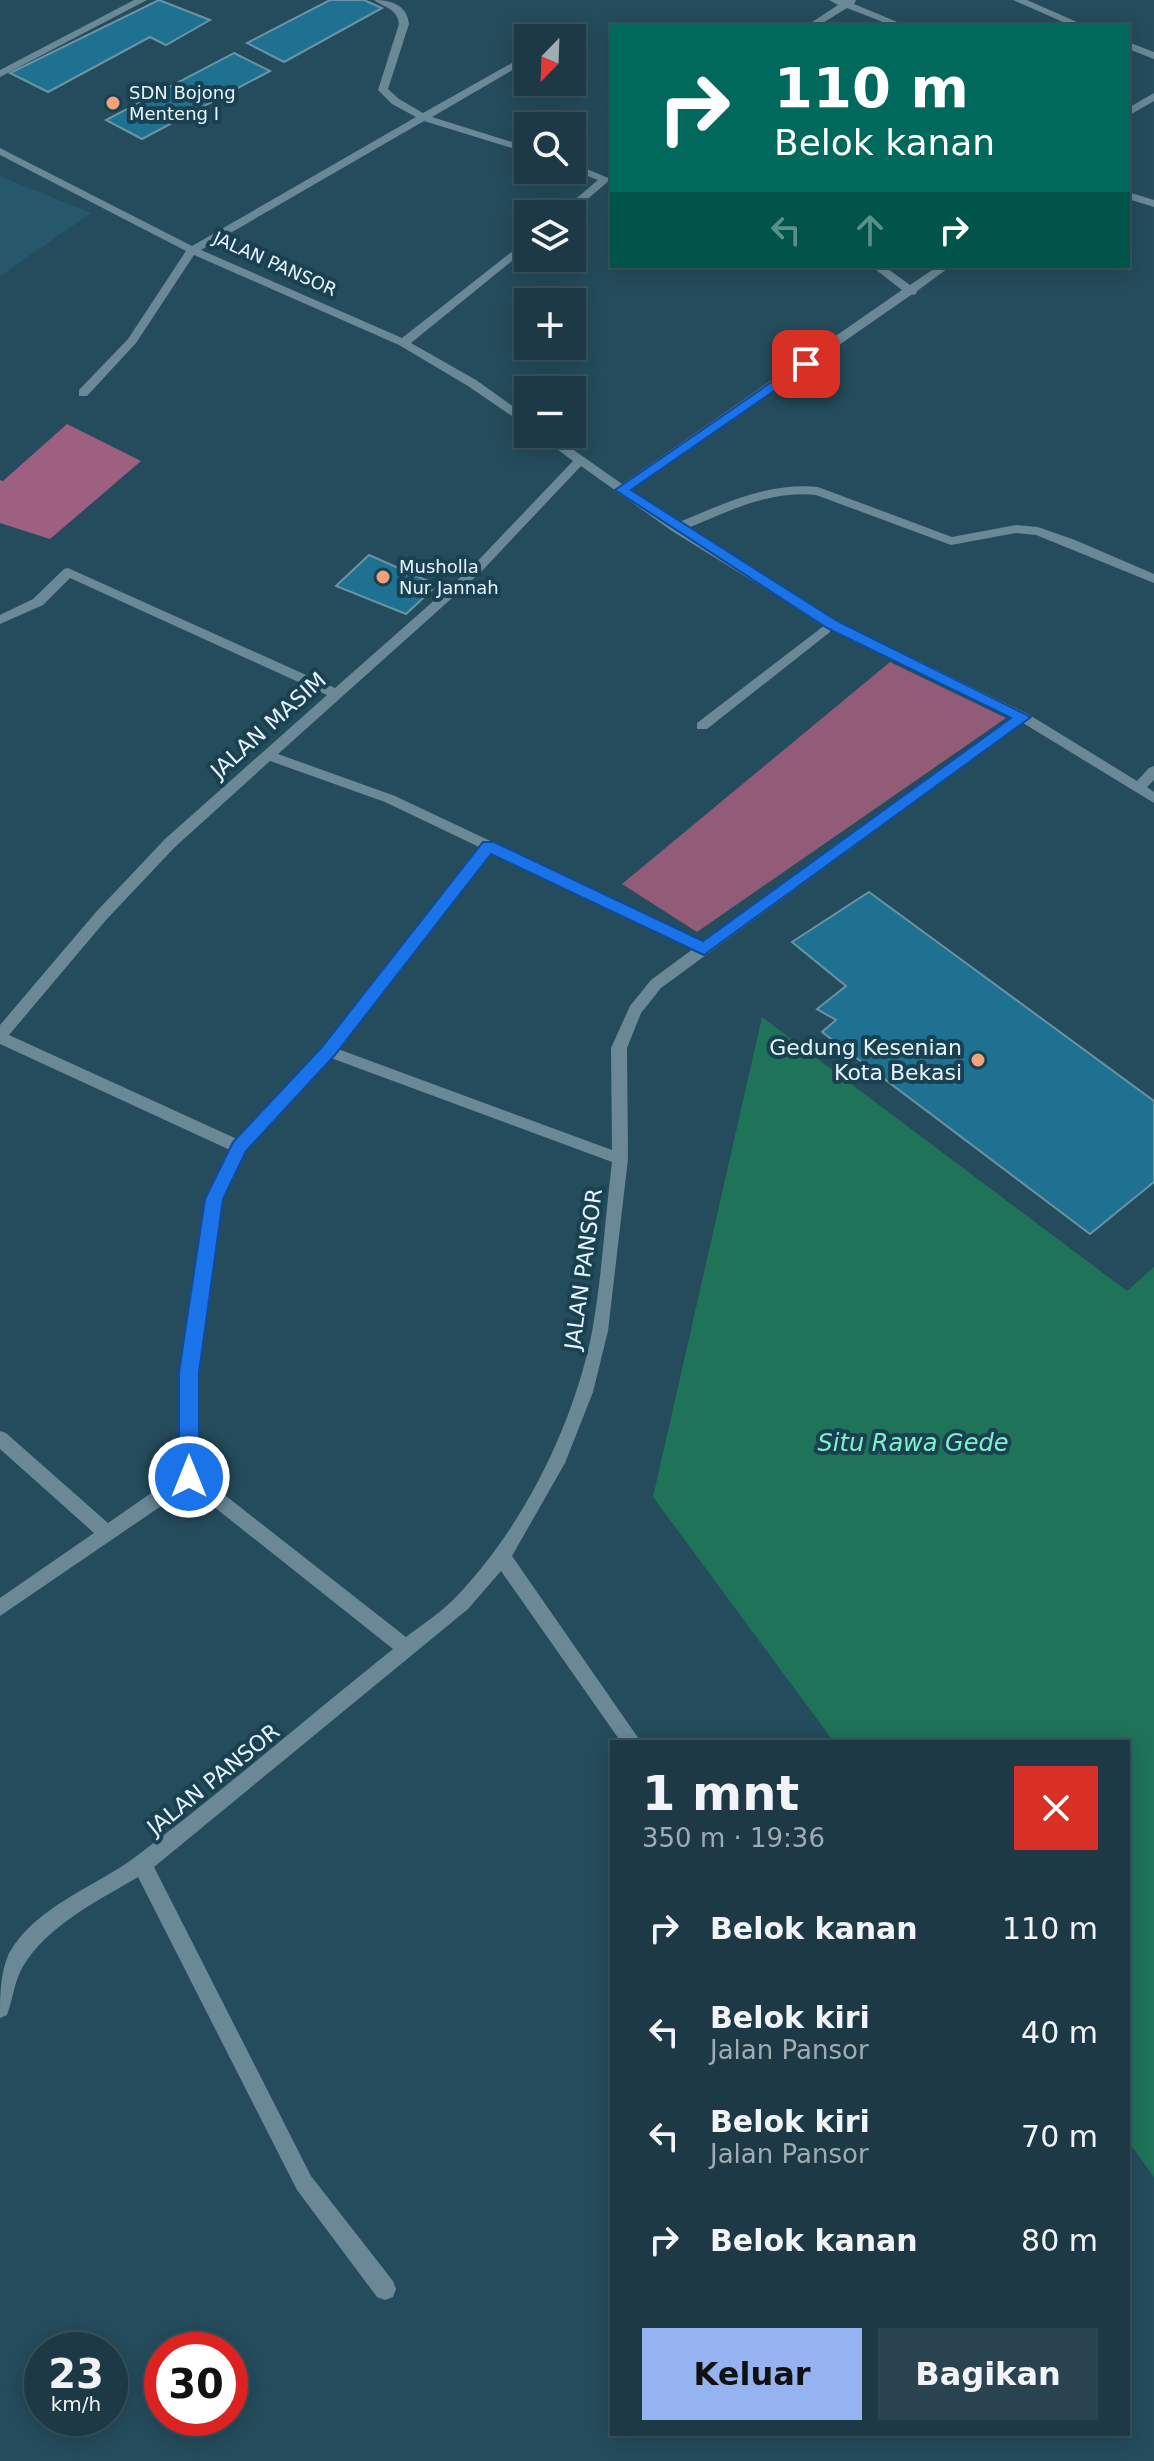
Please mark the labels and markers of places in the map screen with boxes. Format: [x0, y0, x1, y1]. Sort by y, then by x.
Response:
place label: SDN Bojong Menteng I [129, 82, 236, 124]
marker: SDN Bojong Menteng I [104, 94, 122, 112]
pin [772, 330, 840, 398]
place label: Musholla Nur Jannah [399, 556, 499, 598]
marker: Musholla Nur Jannah [374, 568, 392, 586]
place label: Gedung Kesenian Kota Bekasi [769, 1035, 962, 1085]
marker: Gedung Kesenian Kota Bekasi [969, 1051, 987, 1069]

